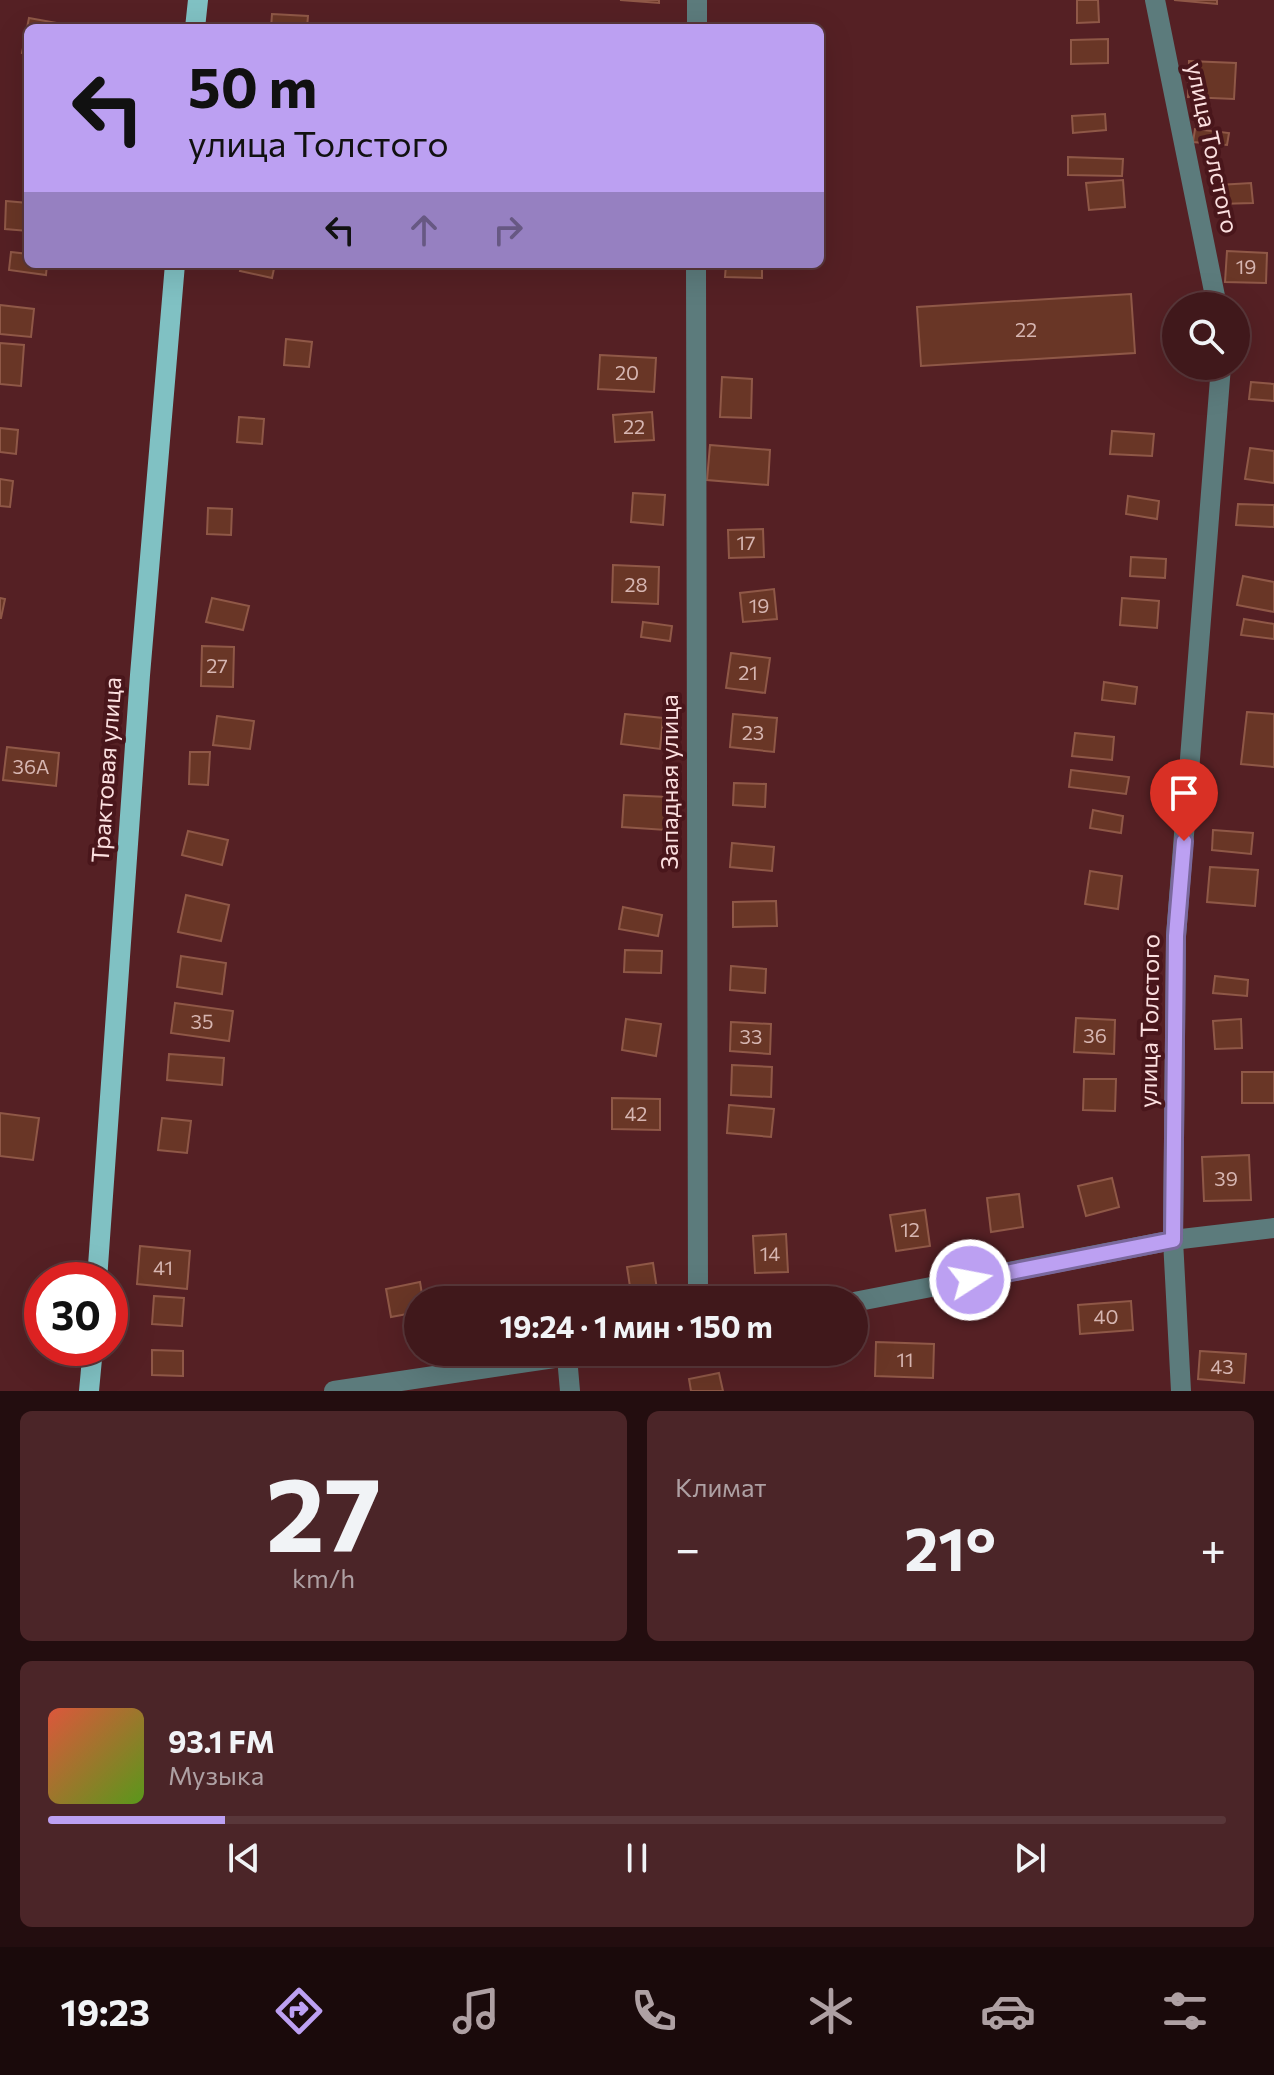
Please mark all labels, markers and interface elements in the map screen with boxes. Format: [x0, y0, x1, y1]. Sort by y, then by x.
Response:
text: 50 m [188, 51, 317, 120]
icon: left [56, 56, 160, 160]
street label: улица Толстого [1181, 60, 1246, 236]
text: улица Толстого [188, 120, 449, 164]
icon: left [318, 208, 362, 252]
icon: ahead [402, 208, 446, 252]
icon: right [486, 208, 530, 252]
house number: 19 [1236, 254, 1256, 278]
map controls [1162, 292, 1250, 380]
button: search [1162, 292, 1250, 380]
house number: 22 [1015, 317, 1037, 341]
house number: 20 [615, 360, 639, 384]
house number: 22 [623, 414, 645, 438]
house number: 17 [736, 530, 756, 554]
house number: 28 [624, 572, 648, 596]
house number: 19 [749, 593, 769, 617]
house number: 27 [206, 653, 228, 677]
house number: 21 [738, 660, 758, 684]
street label: Трактовая улица [85, 676, 126, 864]
street label: Западная улица [654, 694, 683, 870]
house number: 23 [742, 720, 764, 744]
house number: 36А [13, 754, 50, 778]
pin [1150, 759, 1218, 841]
icon: arrive [1162, 771, 1206, 815]
street label: улица Толстого [1132, 934, 1165, 1108]
house number: 35 [191, 1009, 213, 1033]
house number: 36 [1083, 1023, 1107, 1047]
house number: 33 [740, 1024, 762, 1048]
house number: 42 [625, 1101, 647, 1125]
house number: 39 [1214, 1166, 1238, 1190]
house number: 12 [900, 1217, 920, 1241]
position arrow [928, 1238, 1012, 1322]
house number: 14 [760, 1241, 780, 1265]
house number: 41 [153, 1255, 173, 1279]
speed limit sign: 30 [24, 1262, 128, 1366]
house number: 40 [1093, 1304, 1119, 1328]
text: 19:24 · 1 мин · 150 m [499, 1307, 773, 1344]
house number: 11 [896, 1347, 914, 1371]
house number: 43 [1210, 1354, 1234, 1378]
text: 27 [266, 1446, 381, 1573]
text: Климат [675, 1471, 767, 1502]
text: 21° [904, 1510, 996, 1583]
text: − [675, 1520, 700, 1574]
text: + [1200, 1520, 1226, 1574]
text: km/h [292, 1562, 355, 1593]
text: 93.1 FM [168, 1722, 275, 1759]
text: Музыка [168, 1759, 264, 1790]
icon: previous [222, 1836, 266, 1880]
icon: pause [615, 1836, 659, 1880]
icon: next [1008, 1836, 1052, 1880]
icon: directions [271, 1983, 327, 2039]
icon: music [448, 1983, 504, 2039]
icon: phone [626, 1983, 682, 2039]
icon: climate [803, 1983, 859, 2039]
icon: car [980, 1983, 1036, 2039]
icon: filters [1157, 1983, 1213, 2039]
text: 19:23 [61, 1989, 150, 2033]

